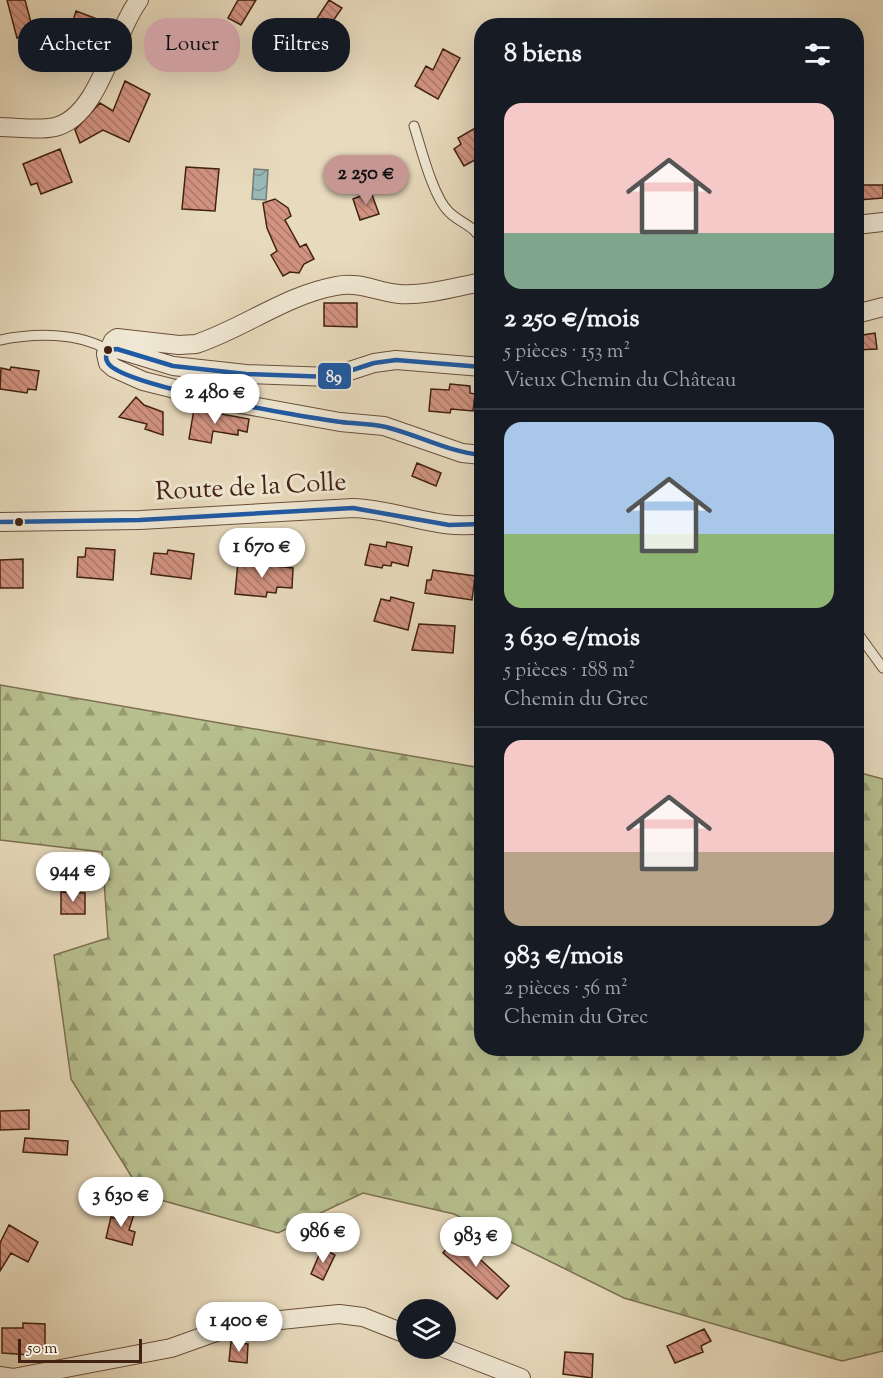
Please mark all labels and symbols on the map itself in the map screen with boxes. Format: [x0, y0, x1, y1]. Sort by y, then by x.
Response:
pin: 2 250 € [311, 155, 421, 206]
unlabelled marker [102, 344, 114, 356]
line badge: 89 [317, 362, 352, 390]
text: 89 [326, 367, 342, 390]
pin: 2 480 € [160, 374, 270, 425]
street label: Route de la Colle [155, 465, 347, 511]
unlabelled marker [13, 516, 25, 528]
pin: 1 670 € [207, 528, 317, 579]
pin: 944 € [31, 852, 115, 903]
pin: 3 630 € [66, 1177, 176, 1228]
pin: 986 € [281, 1213, 365, 1264]
pin: 983 € [434, 1217, 518, 1268]
pin: 1 400 € [184, 1302, 294, 1353]
scale bar [18, 1336, 142, 1364]

